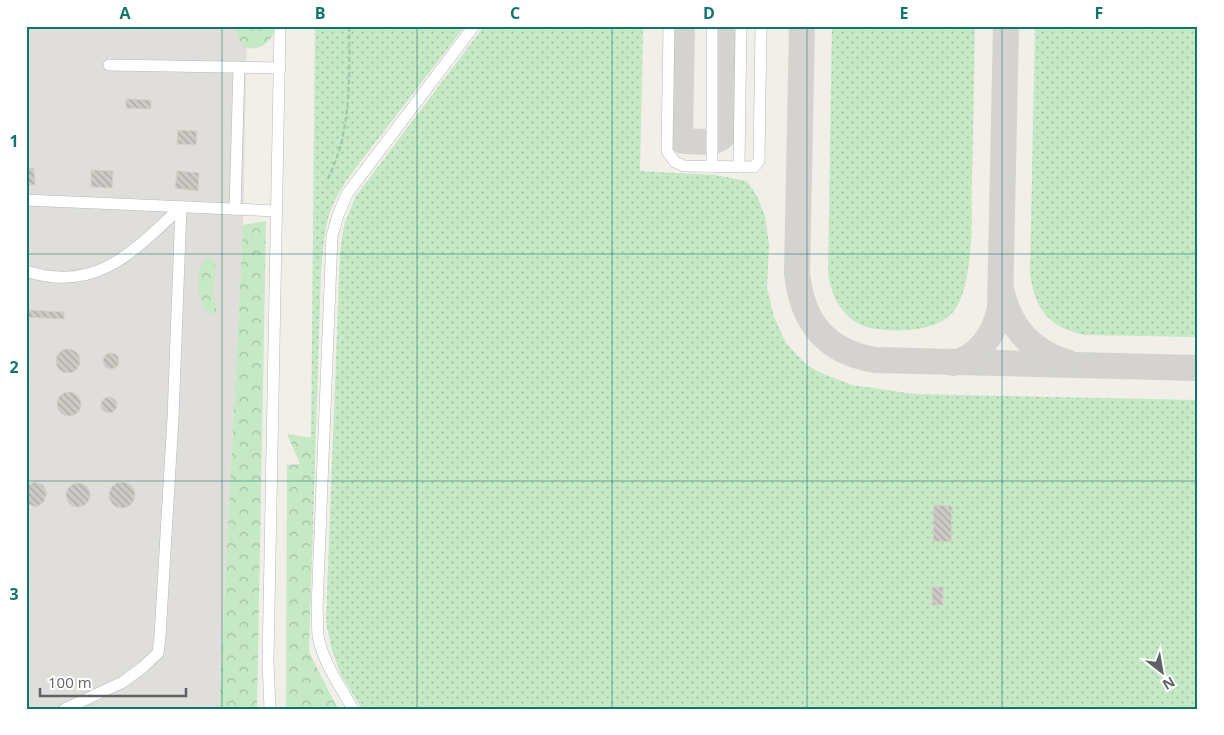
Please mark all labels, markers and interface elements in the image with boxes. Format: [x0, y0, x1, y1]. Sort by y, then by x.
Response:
text: A [119, 2, 131, 24]
text: B [315, 2, 325, 24]
text: C [510, 2, 520, 24]
text: D [703, 2, 715, 24]
text: E [900, 2, 909, 24]
text: F [1095, 2, 1103, 24]
text: 1 [9, 130, 19, 152]
text: 2 [9, 356, 19, 378]
text: 3 [9, 583, 19, 605]
north arrow [1136, 648, 1186, 698]
scale bar [40, 665, 186, 697]
text: 100 m [48, 672, 92, 692]
text: N [1159, 672, 1179, 695]

